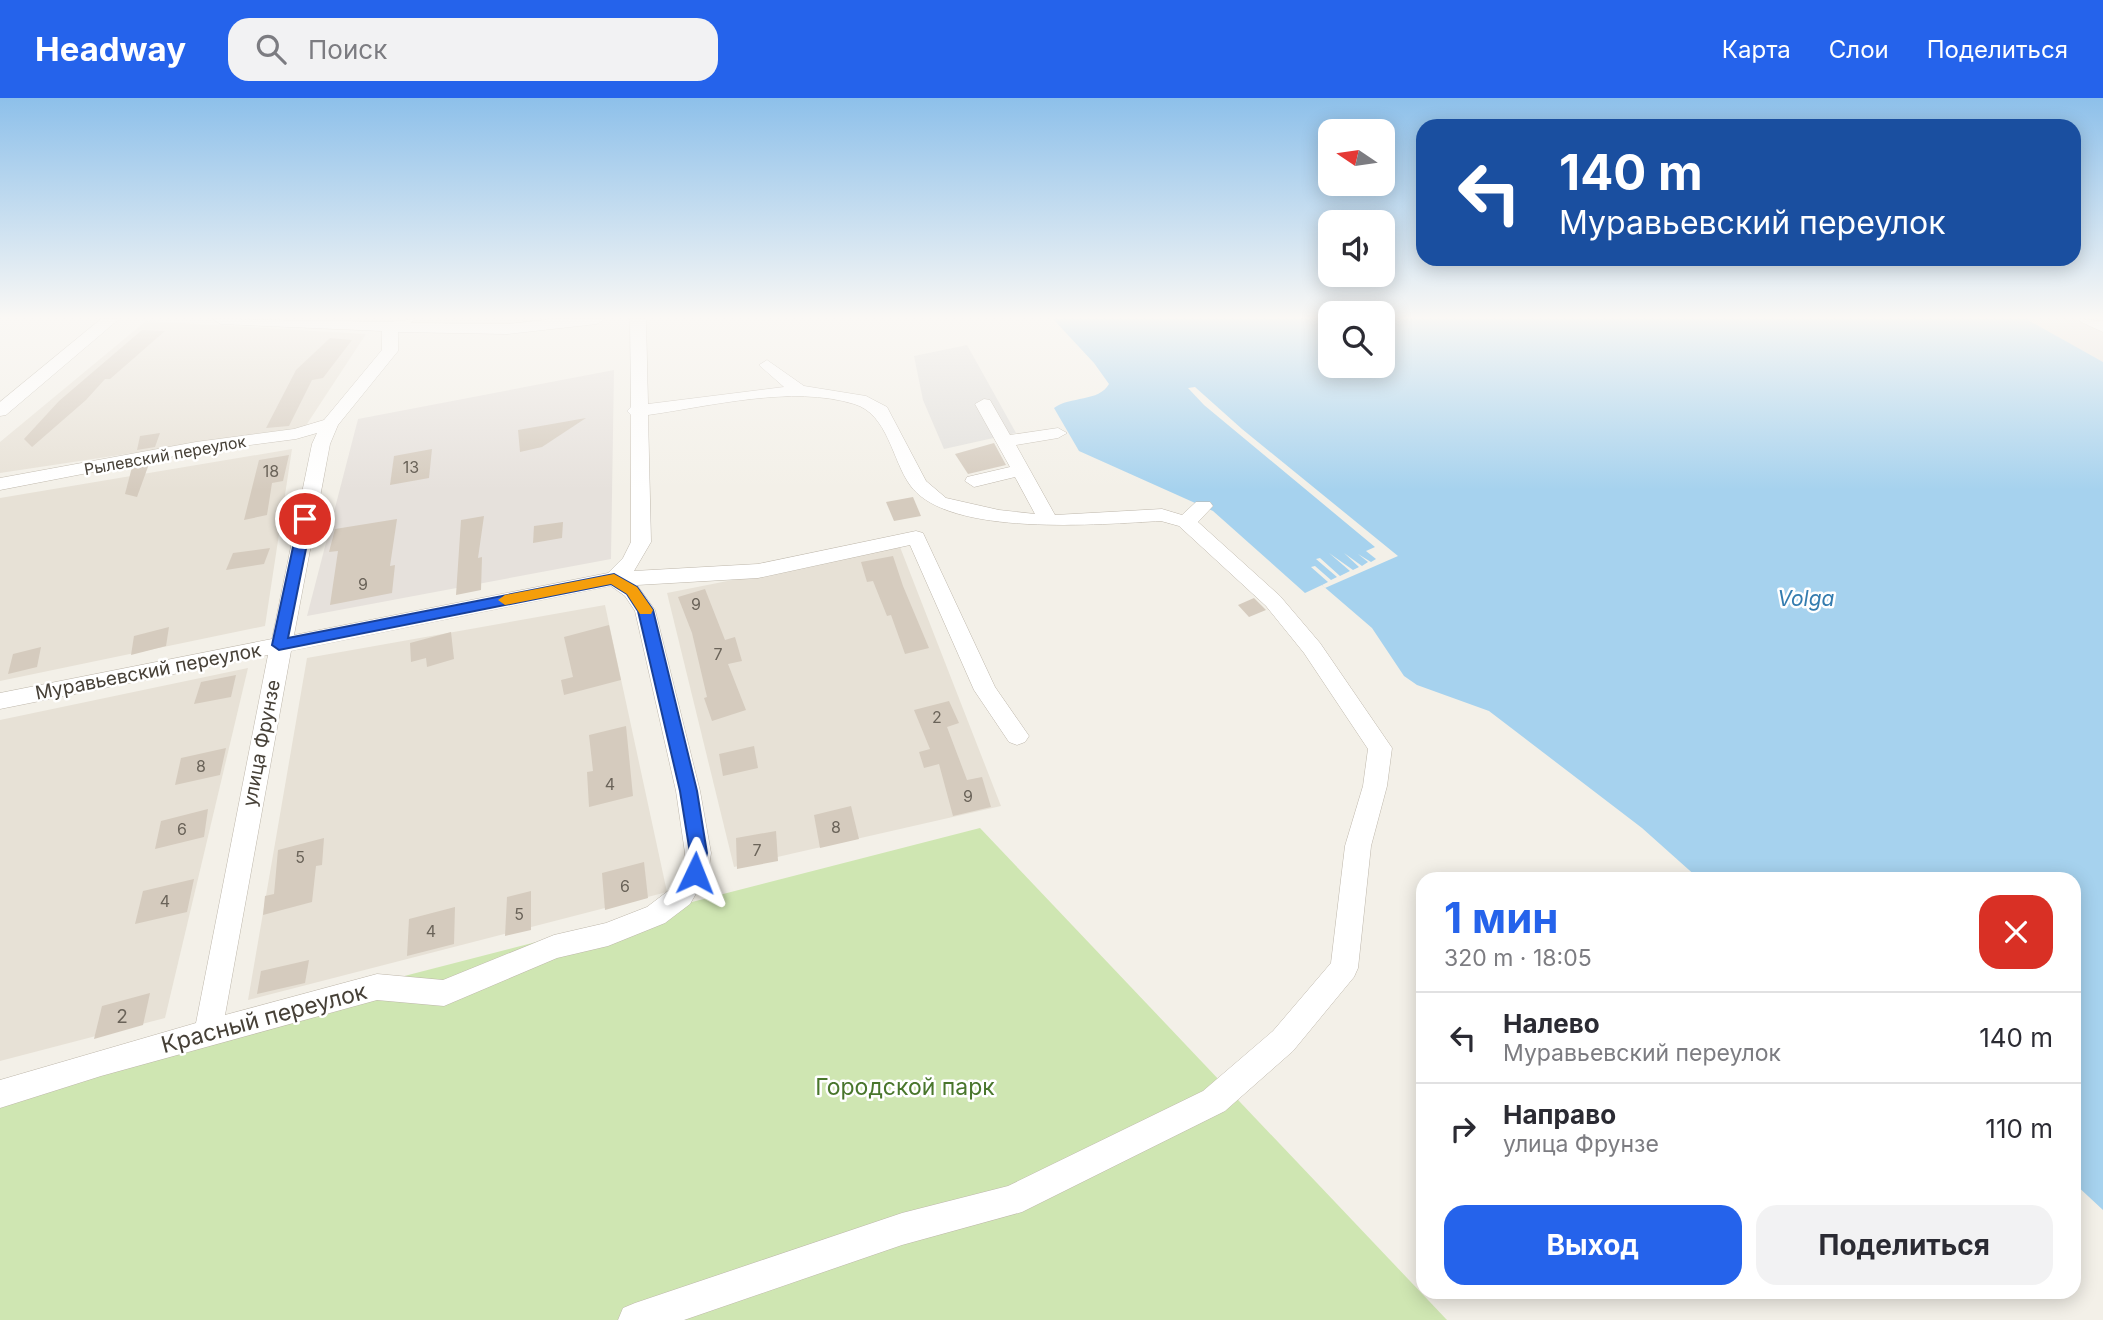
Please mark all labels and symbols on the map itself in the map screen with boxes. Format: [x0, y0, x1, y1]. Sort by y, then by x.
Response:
north arrow [1318, 119, 1395, 196]
street label: Рылевский переулок [82, 431, 248, 479]
house number: 13 [403, 457, 419, 477]
house number: 18 [263, 461, 279, 481]
pin [275, 489, 335, 549]
house number: 9 [358, 574, 368, 594]
water label: Volga [1778, 586, 1835, 611]
house number: 9 [691, 594, 701, 614]
street label: Муравьевский переулок [33, 638, 264, 705]
house number: 7 [713, 644, 723, 664]
street label: улица Фрунзе [238, 678, 285, 808]
house number: 2 [932, 707, 942, 727]
house number: 8 [196, 756, 206, 776]
house number: 4 [605, 774, 615, 794]
house number: 9 [963, 786, 973, 806]
house number: 8 [831, 817, 841, 837]
house number: 6 [177, 819, 187, 839]
position arrow [658, 836, 732, 910]
house number: 7 [752, 840, 762, 860]
house number: 5 [295, 847, 305, 867]
house number: 6 [620, 876, 630, 896]
house number: 4 [160, 891, 170, 911]
house number: 5 [514, 904, 524, 924]
house number: 4 [426, 921, 436, 941]
street label: Красный переулок [158, 977, 370, 1059]
house number: 2 [116, 1005, 128, 1028]
park label: Городской парк [815, 1073, 995, 1101]

